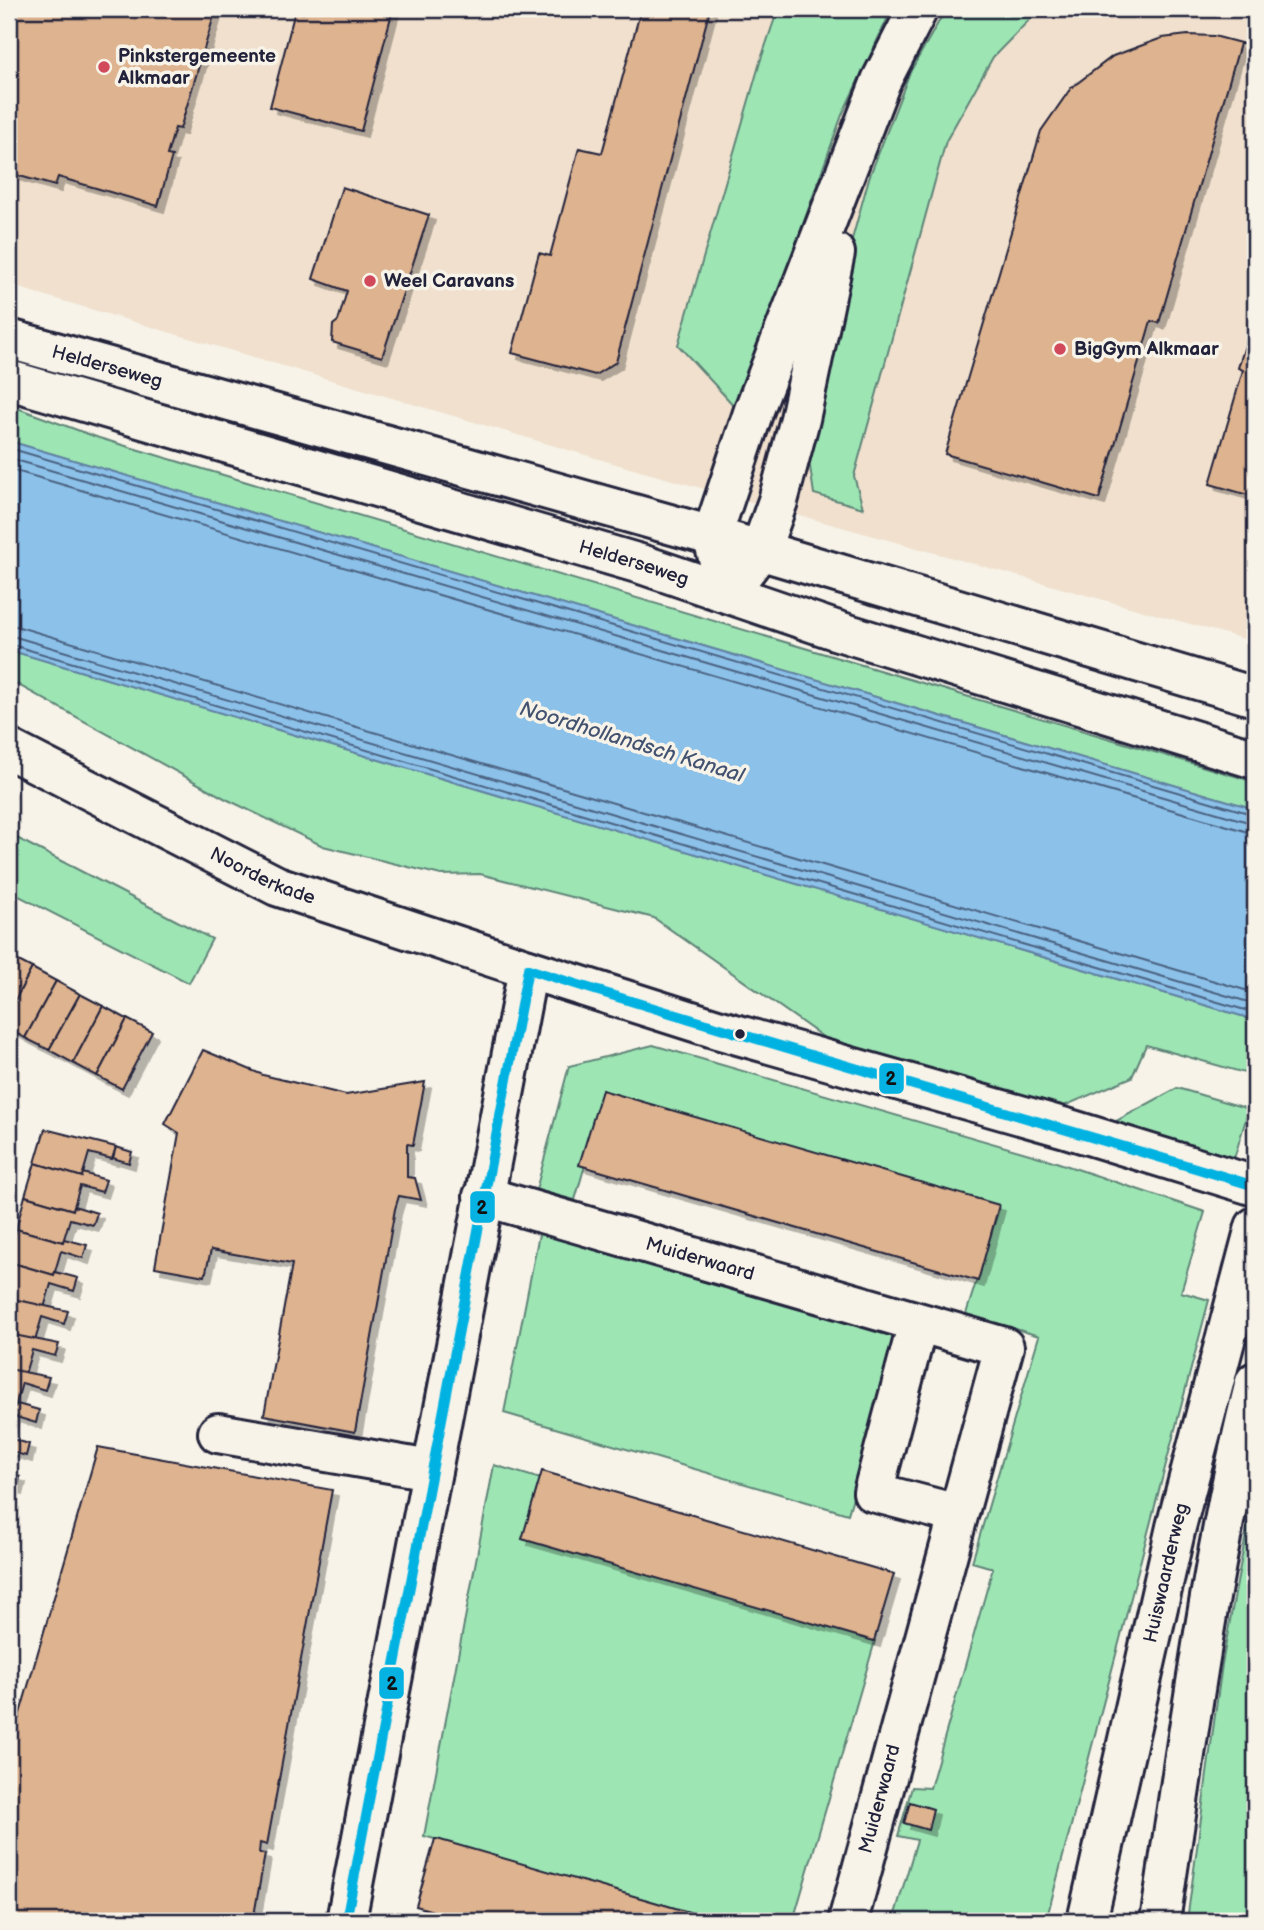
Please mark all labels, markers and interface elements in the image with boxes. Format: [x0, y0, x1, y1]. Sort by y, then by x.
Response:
place label: Pinkstergemeente Alkmaar [117, 45, 276, 90]
marker: Pinkstergemeente Alkmaar [96, 59, 112, 75]
place label: Weel Caravans [384, 270, 514, 293]
marker: Weel Caravans [362, 273, 378, 289]
place label: BigGym Alkmaar [1074, 338, 1219, 361]
street label: Helderseweg [49, 340, 165, 393]
marker: BigGym Alkmaar [1052, 341, 1068, 357]
street label: Helderseweg [576, 535, 692, 591]
water label: Noordhollandsch Kanaal [517, 696, 748, 788]
street label: Noorderkade [206, 842, 318, 909]
unlabelled marker [733, 1027, 747, 1041]
line badge: 2 [878, 1062, 905, 1095]
text: 2 [885, 1068, 897, 1091]
line badge: 2 [469, 1190, 496, 1224]
text: 2 [476, 1197, 488, 1220]
street label: Muiderwaard [643, 1232, 757, 1286]
street label: Huiswaarderweg [1139, 1500, 1193, 1645]
line badge: 2 [378, 1666, 405, 1700]
text: 2 [386, 1673, 398, 1696]
street label: Muiderwaard [854, 1742, 906, 1856]

